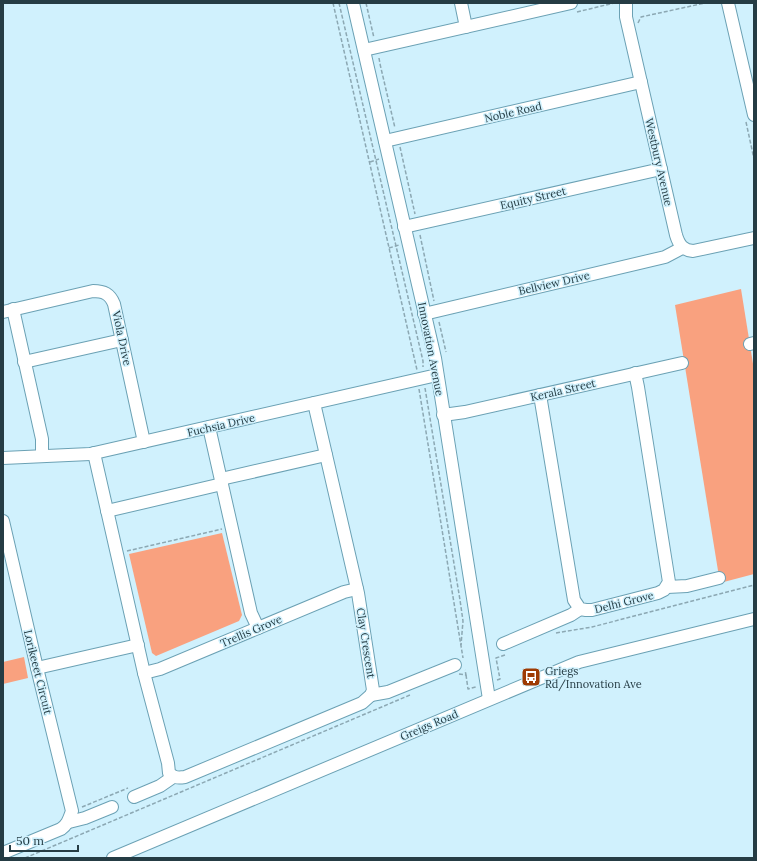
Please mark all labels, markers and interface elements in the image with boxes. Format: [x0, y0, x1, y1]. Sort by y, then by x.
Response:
street label: Noble Road [483, 99, 543, 125]
street label: Westbury Avenue [642, 117, 676, 207]
street label: Equity Street [499, 183, 568, 212]
street label: Bellview Drive [517, 268, 591, 298]
street label: Innovation Avenue [415, 301, 447, 397]
street label: Viola Drive [109, 308, 135, 367]
street label: Kerala Street [529, 376, 598, 404]
street label: Fuchsia Drive [186, 410, 256, 440]
street label: Delhi Grove [593, 588, 655, 616]
street label: Clay Crescent [354, 607, 379, 680]
street label: Trellis Grove [218, 612, 284, 650]
street label: Lorikeeet Circuit [21, 628, 55, 716]
place label: Griegs Rd/Innovation Ave [545, 664, 642, 692]
bus stop icon: Griegs Rd/Innovation Ave [520, 666, 542, 688]
street label: Greigs Road [398, 706, 461, 743]
scale bar [10, 827, 78, 853]
text: 50 m [16, 833, 44, 848]

